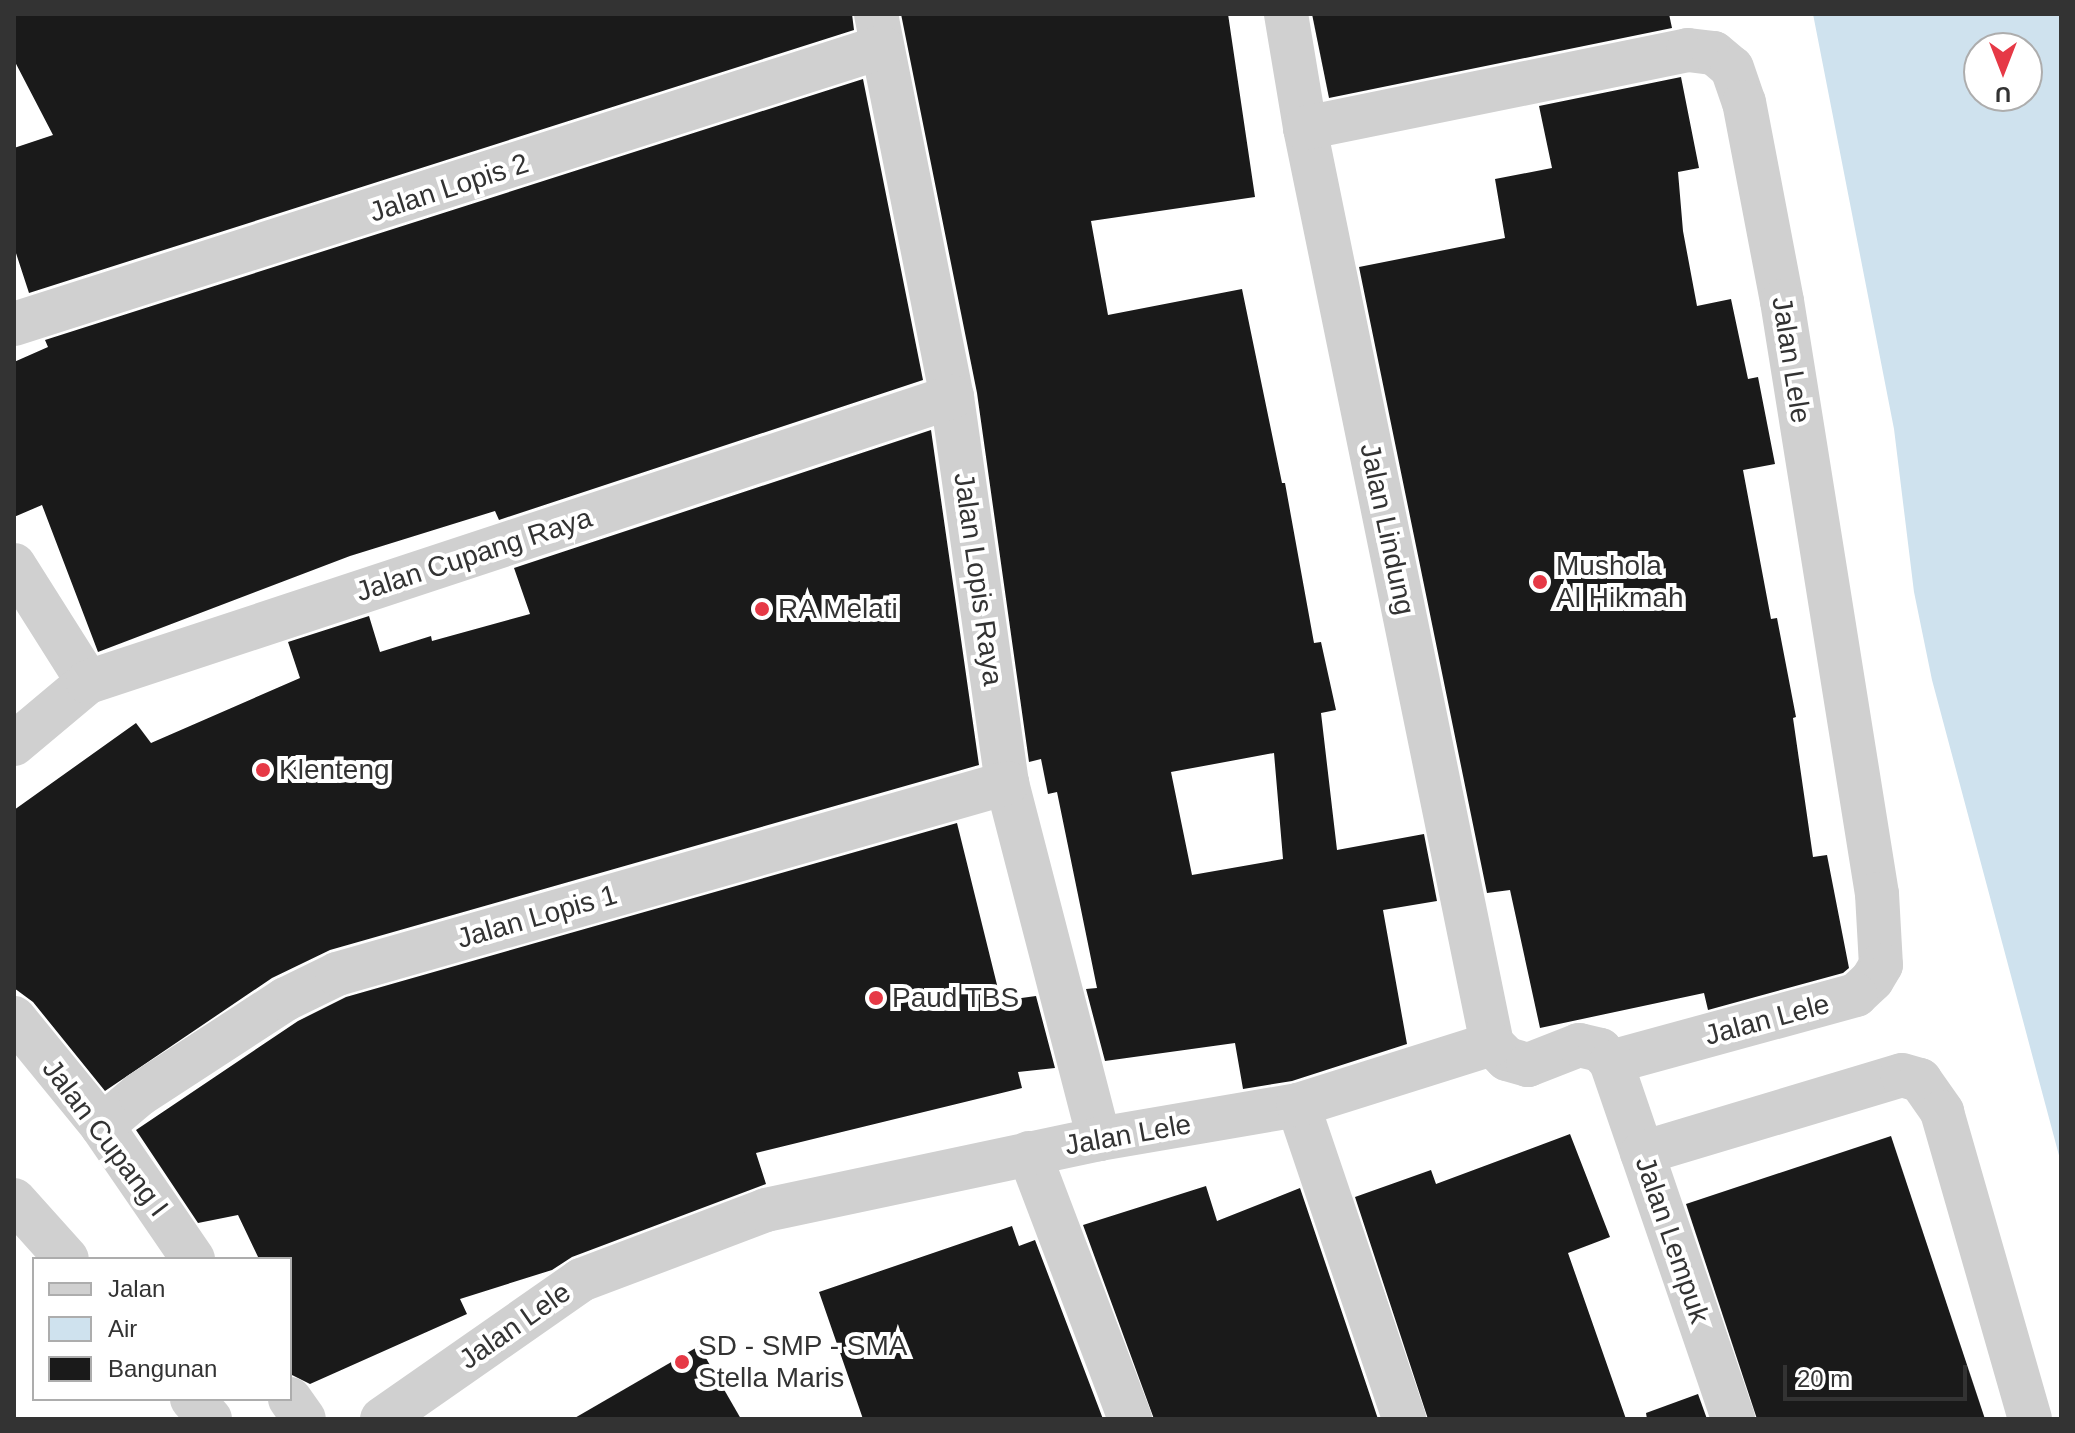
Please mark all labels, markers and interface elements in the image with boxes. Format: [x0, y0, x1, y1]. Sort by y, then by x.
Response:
north arrow [1963, 32, 2043, 112]
text: U [1995, 82, 2011, 107]
street label: Jalan Lopis 2 [365, 147, 533, 229]
street label: Jalan Lele [1764, 294, 1818, 426]
street label: Jalan Lindung [1352, 440, 1422, 618]
street label: Jalan Lopis Raya [946, 470, 1010, 688]
street label: Jalan Cupang Raya [352, 501, 596, 609]
place label: Mushola Al Hikmah [1556, 549, 1684, 615]
marker: Mushola Al Hikmah [1531, 573, 1549, 591]
place label: RA Melati [778, 592, 899, 626]
marker: RA Melati [753, 600, 771, 618]
place label: Klenteng [279, 753, 390, 787]
marker: Klenteng [254, 761, 272, 779]
street label: Jalan Lopis 1 [453, 878, 621, 956]
place label: Paud TBS [892, 981, 1020, 1015]
street label: Jalan Lele [1701, 987, 1833, 1053]
marker: Paud TBS [867, 989, 885, 1007]
street label: Jalan Cupang I [35, 1053, 175, 1223]
street label: Jalan Lele [1062, 1107, 1194, 1163]
street label: Jalan Lempuk [1628, 1152, 1716, 1328]
legend [32, 1257, 292, 1401]
text: Jalan [108, 1275, 165, 1302]
street label: Jalan Lele [453, 1276, 577, 1376]
text: Air [108, 1315, 137, 1342]
place label: SD - SMP - SMA Stella Maris [698, 1329, 908, 1395]
scale bar [1787, 1349, 1971, 1399]
marker: SD - SMP - SMA Stella Maris [673, 1353, 691, 1371]
text: Bangunan [108, 1355, 217, 1382]
text: 20 m [1797, 1365, 1850, 1392]

